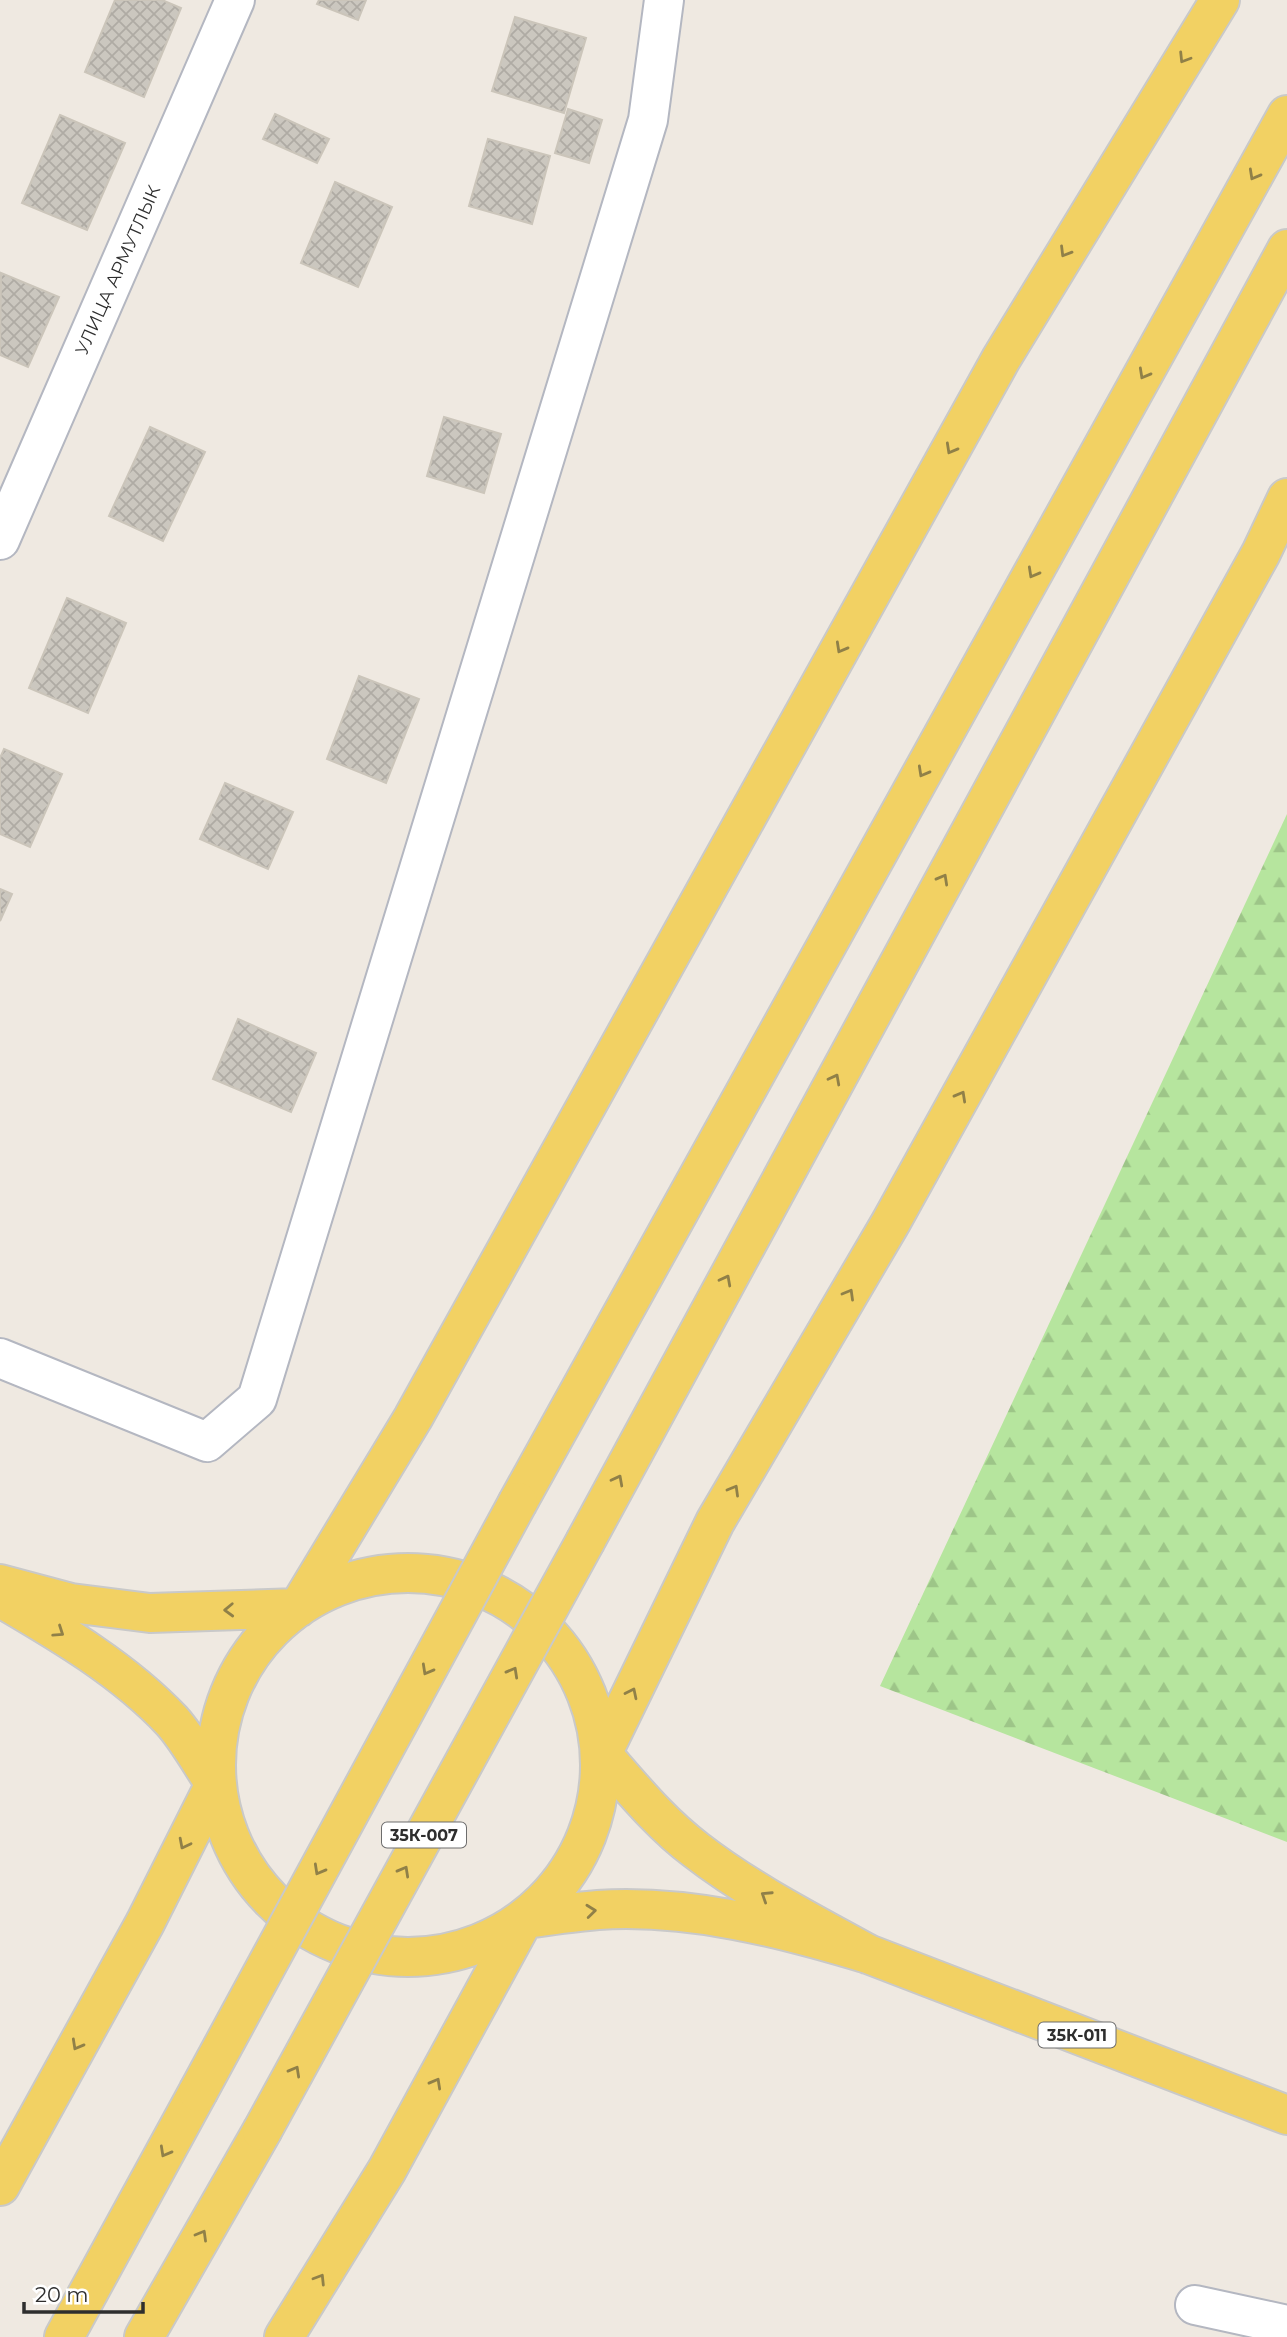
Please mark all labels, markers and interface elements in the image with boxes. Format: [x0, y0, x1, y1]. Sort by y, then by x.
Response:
one-way arrow [1179, 50, 1192, 63]
one-way arrow [1249, 168, 1262, 180]
street label: УЛИЦА АРМУТЛЫК [71, 181, 165, 358]
one-way arrow [1060, 244, 1073, 257]
one-way arrow [1139, 367, 1152, 379]
one-way arrow [946, 441, 959, 454]
one-way arrow [1028, 566, 1042, 578]
one-way arrow [836, 640, 849, 653]
one-way arrow [918, 765, 931, 777]
one-way arrow [935, 874, 948, 887]
one-way arrow [826, 1074, 840, 1087]
one-way arrow [953, 1091, 966, 1103]
one-way arrow [718, 1274, 732, 1287]
one-way arrow [841, 1289, 854, 1301]
one-way arrow [610, 1474, 623, 1487]
one-way arrow [726, 1485, 739, 1497]
one-way arrow [224, 1603, 235, 1618]
one-way arrow [51, 1624, 64, 1637]
one-way arrow [422, 1663, 436, 1675]
one-way arrow [505, 1666, 518, 1679]
one-way arrow [623, 1688, 637, 1700]
road number: 35К-007 [382, 1823, 466, 1848]
one-way arrow [179, 1837, 193, 1850]
one-way arrow [314, 1863, 327, 1875]
one-way arrow [396, 1866, 409, 1878]
one-way arrow [760, 1891, 773, 1904]
one-way arrow [586, 1904, 597, 1919]
road number: 35К-011 [1038, 2022, 1116, 2048]
one-way arrow [72, 2038, 85, 2051]
one-way arrow [287, 2065, 300, 2078]
one-way arrow [428, 2078, 441, 2091]
one-way arrow [160, 2145, 173, 2157]
one-way arrow [194, 2230, 207, 2243]
scale bar [24, 2270, 144, 2314]
one-way arrow [311, 2273, 324, 2286]
text: 20 m [35, 2282, 89, 2307]

